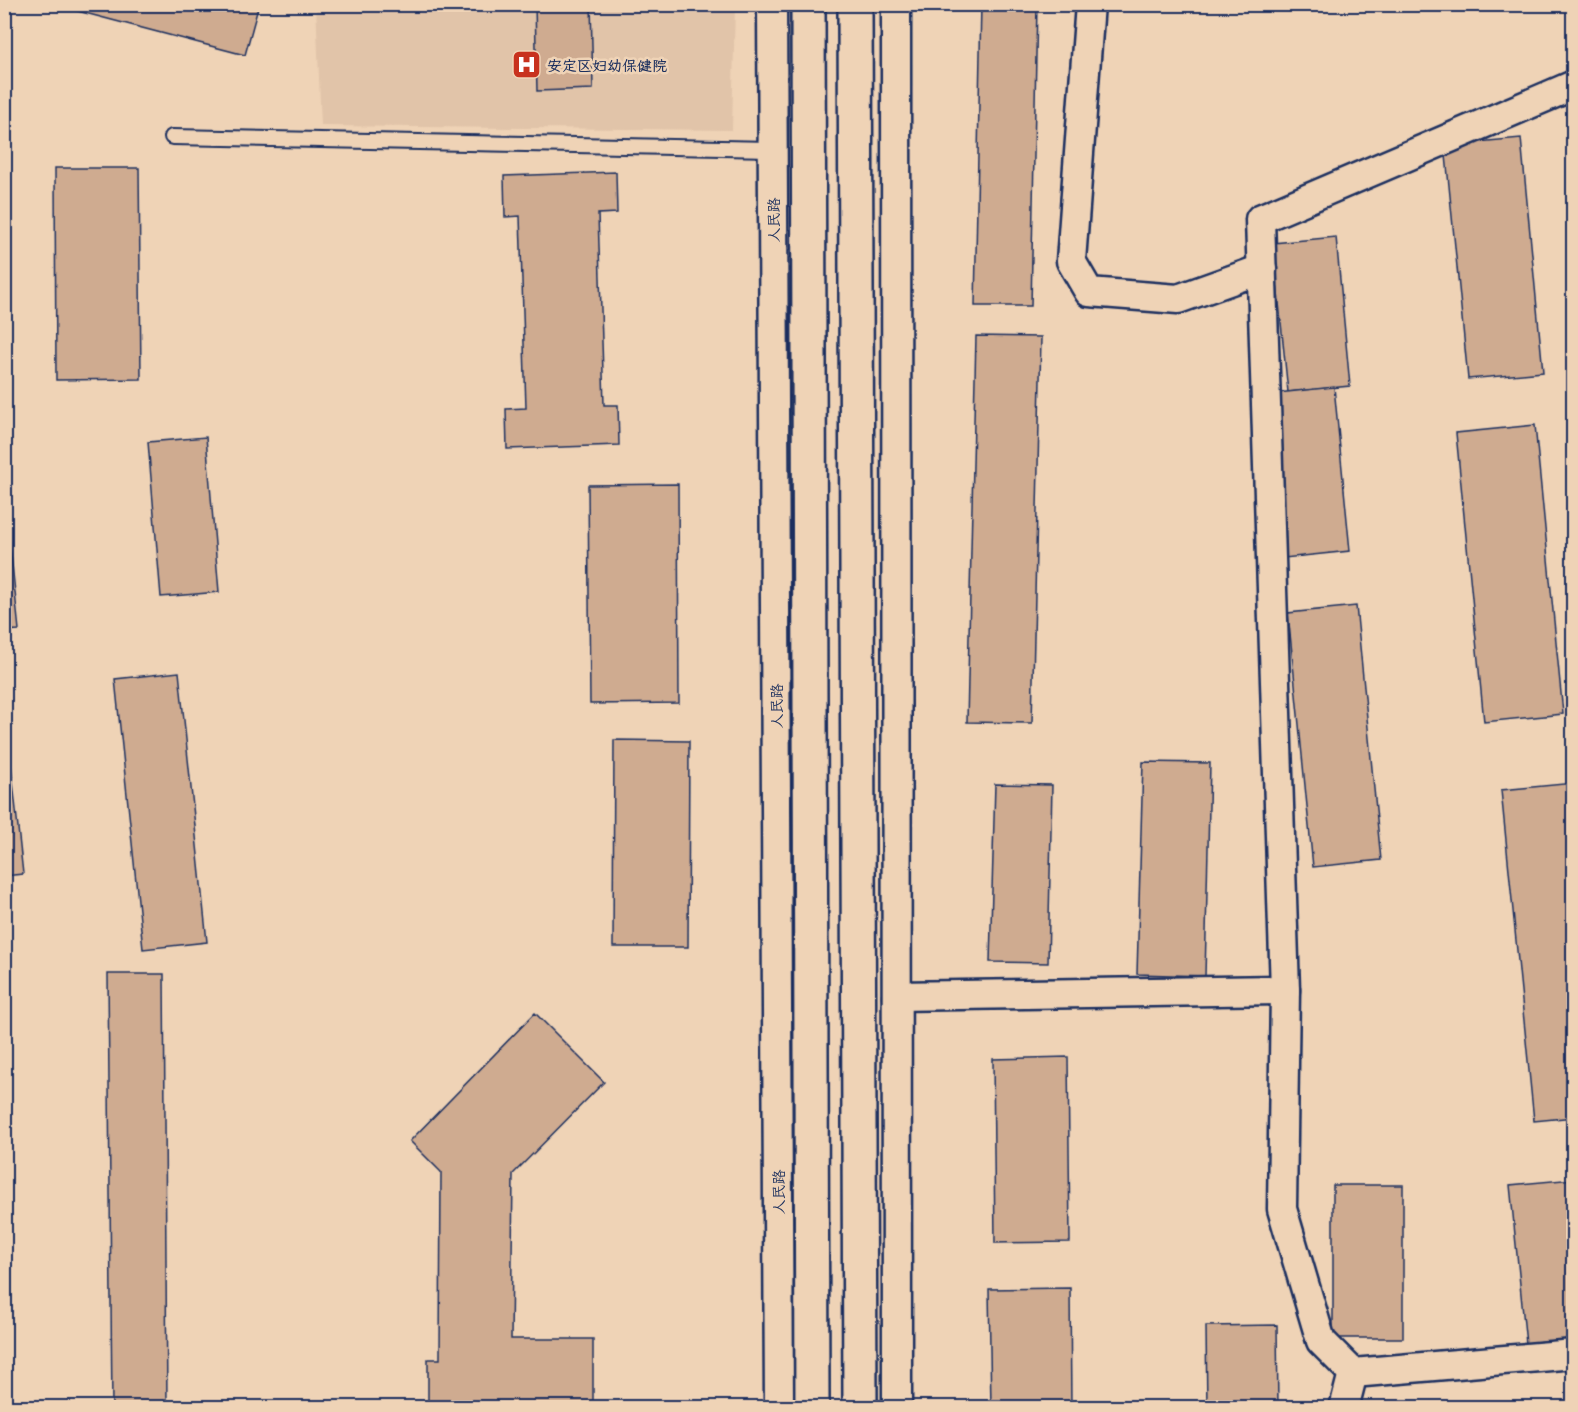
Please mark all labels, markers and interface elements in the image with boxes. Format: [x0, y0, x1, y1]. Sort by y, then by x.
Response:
hospital icon: 安定区妇幼保健院 [510, 49, 542, 81]
place label: 安定区妇幼保健院 [547, 55, 667, 75]
street label: 人民路 [763, 197, 783, 243]
street label: 人民路 [766, 683, 786, 729]
street label: 人民路 [768, 1169, 788, 1215]

